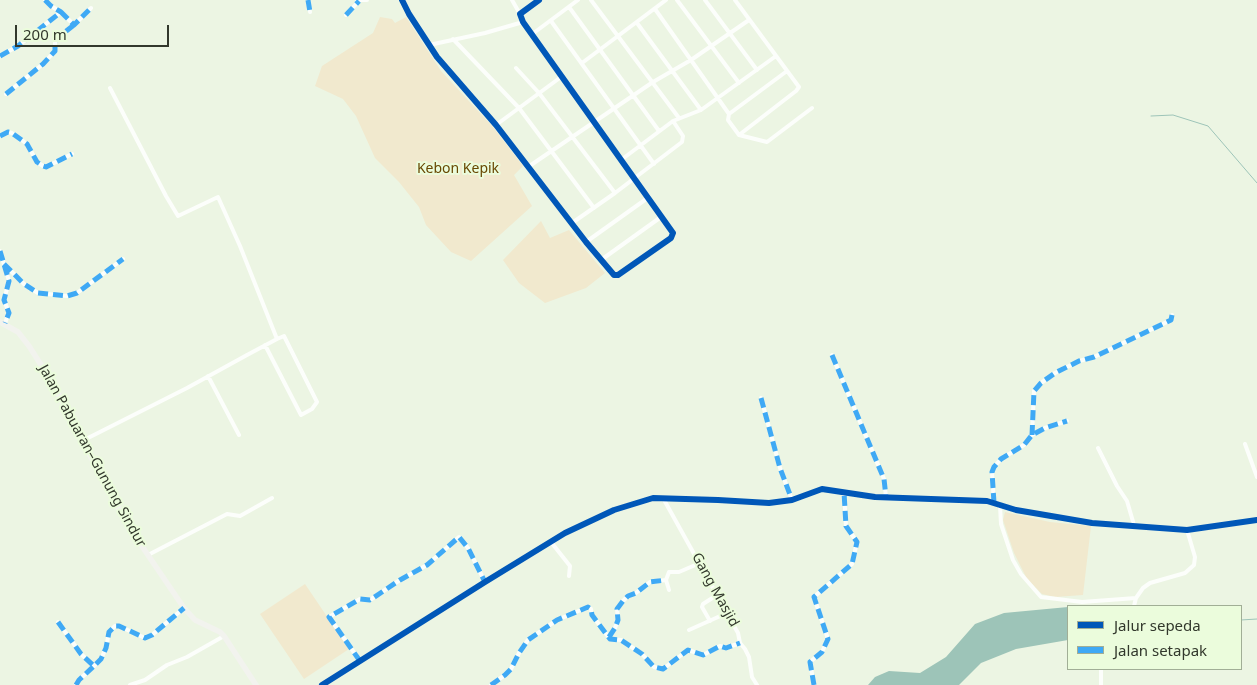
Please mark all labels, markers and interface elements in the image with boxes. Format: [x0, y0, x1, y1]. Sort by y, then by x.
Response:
scale bar [18, 15, 171, 47]
text: 200 m [23, 24, 67, 44]
park label: Kebon Kepik [417, 161, 499, 177]
street label: Jalan Pabuaran–Gunung Sindur [35, 362, 149, 550]
street label: Gang Masjid [688, 550, 742, 630]
legend [1067, 605, 1242, 670]
text: Jalur sepeda [1114, 615, 1201, 635]
text: Jalan setapak [1114, 640, 1207, 660]

